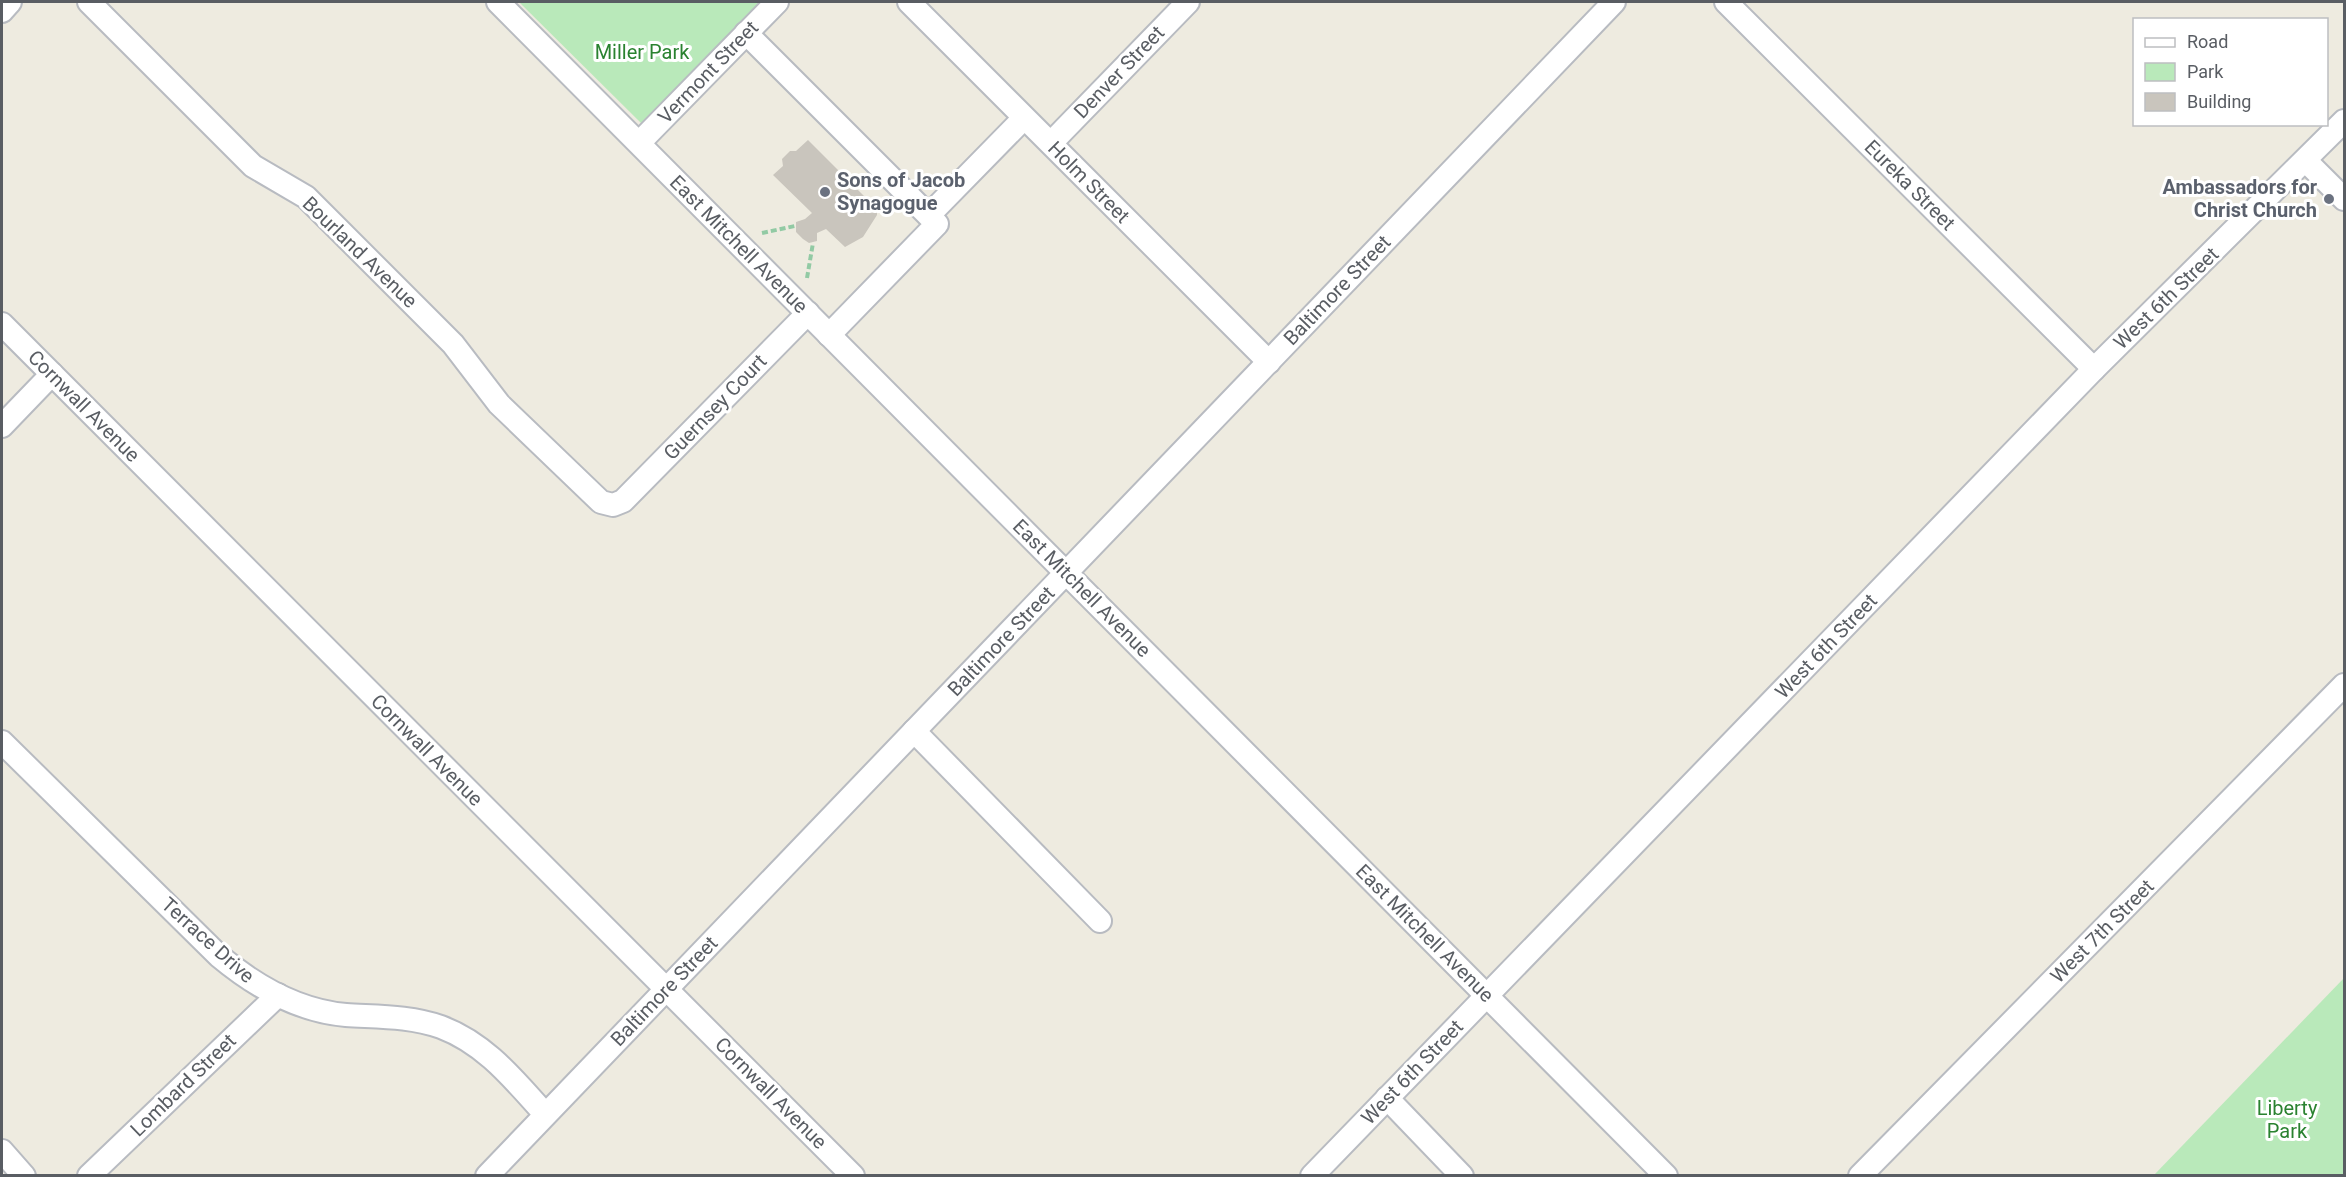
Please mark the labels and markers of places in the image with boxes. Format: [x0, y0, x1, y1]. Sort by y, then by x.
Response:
place label: Sons of Jacob Synagogue [837, 168, 965, 215]
place label: Ambassadors for Christ Church [2162, 175, 2318, 222]
marker: Sons of Jacob Synagogue [818, 185, 832, 199]
marker: Ambassadors for Christ Church [2322, 192, 2336, 206]

